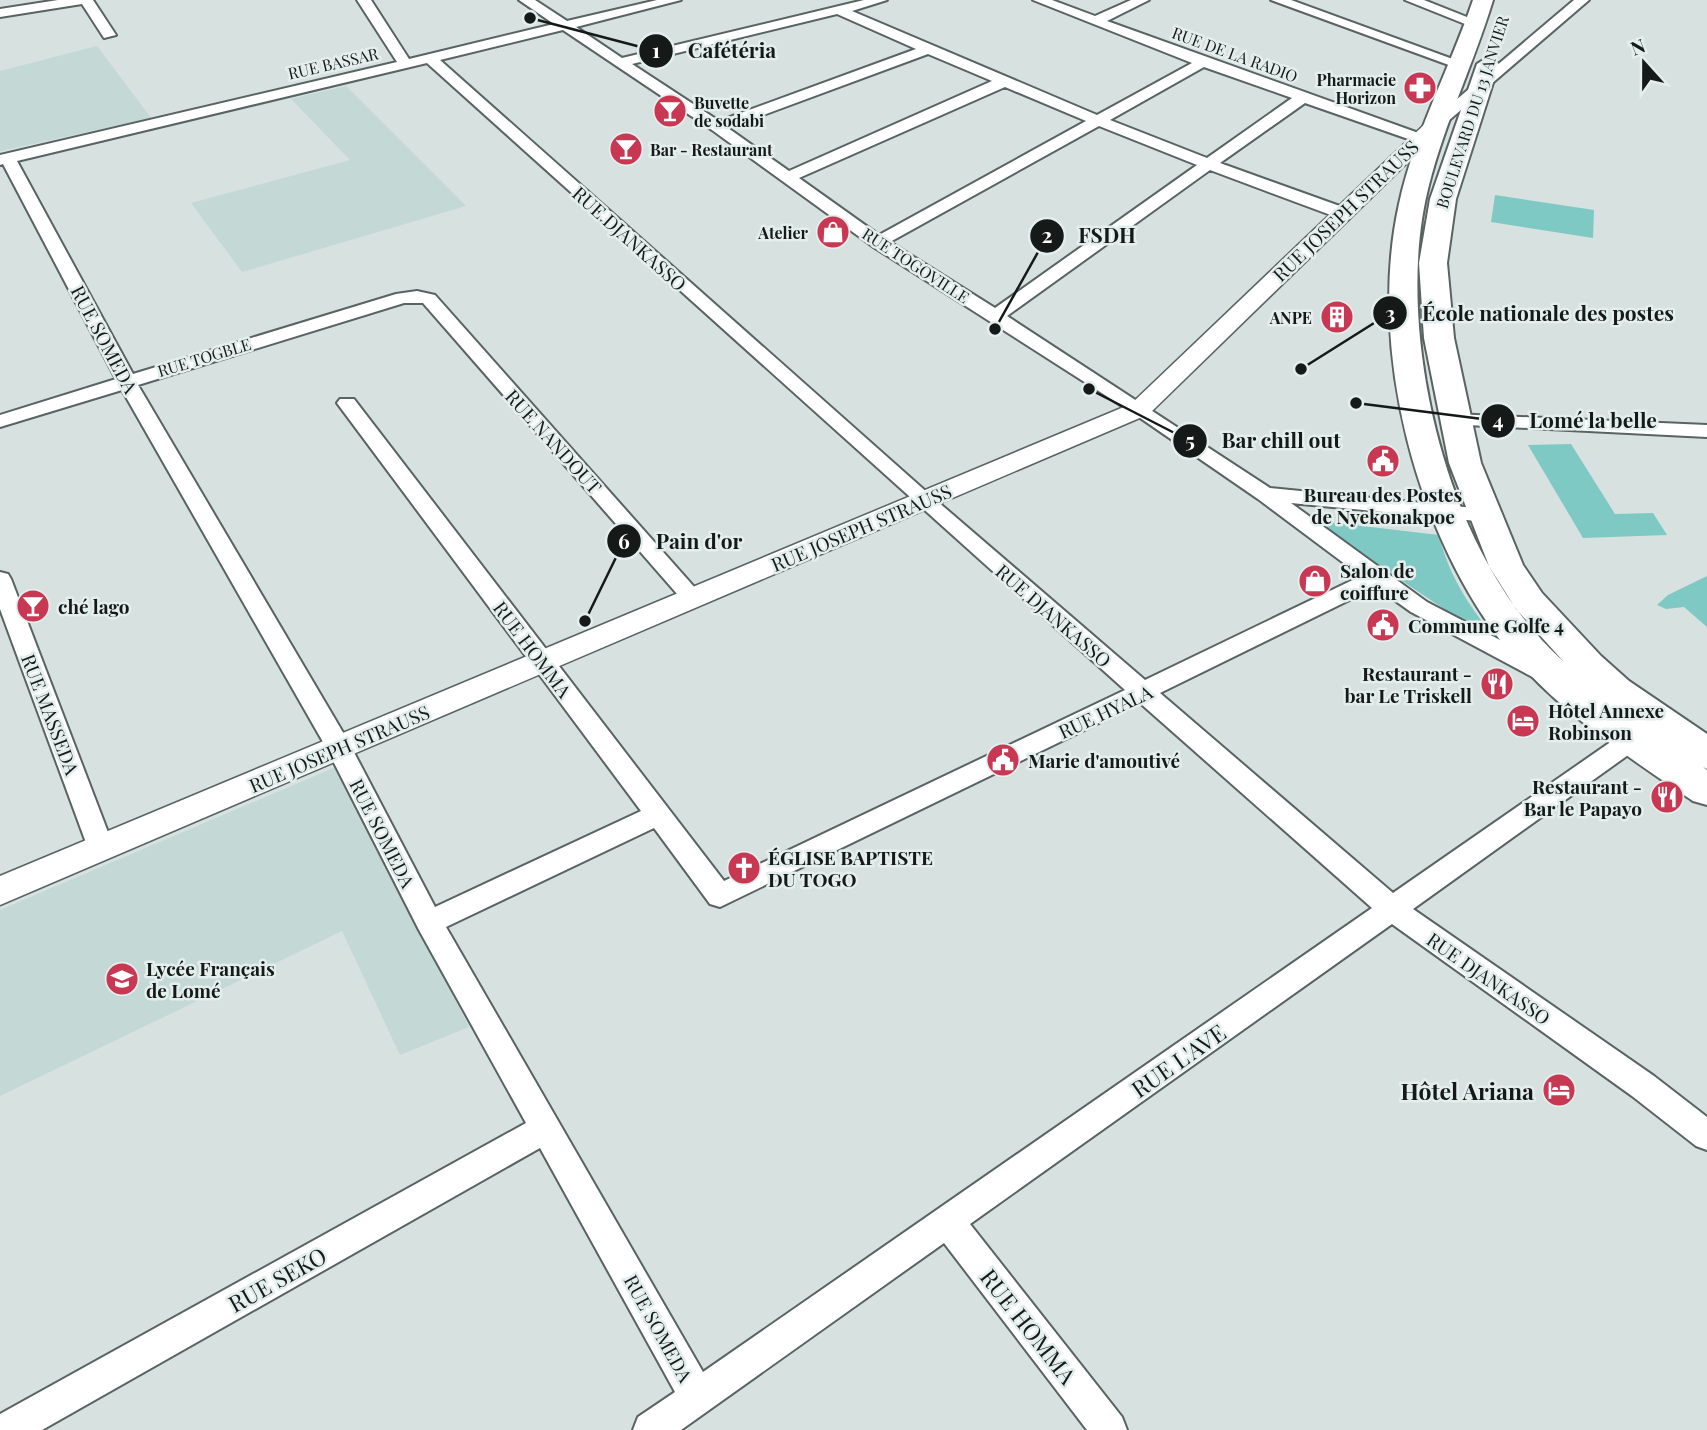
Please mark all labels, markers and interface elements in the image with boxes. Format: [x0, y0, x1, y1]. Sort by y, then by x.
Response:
street label: BOULEVARD DU 13 JANVIER [1431, 12, 1513, 211]
street label: RUE DE LA RADIO [1169, 22, 1301, 87]
north arrow [1609, 28, 1679, 98]
callout: Cafétéria [639, 30, 790, 72]
text: N [1626, 32, 1649, 61]
text: 1 [652, 35, 660, 63]
text: Cafétéria [688, 35, 776, 63]
street label: RUE BASSAR [286, 42, 381, 84]
place label: Pharmacie Horizon [1317, 69, 1396, 108]
pharmacy icon: Pharmacie Horizon [1401, 69, 1439, 107]
bar icon: Buvette de sodabi [651, 92, 689, 130]
place label: Buvette de sodabi [694, 92, 764, 131]
bar icon: Bar - Restaurant [607, 130, 645, 168]
street label: RUE JOSEPH STRAUSS [1266, 133, 1424, 287]
place label: Bar - Restaurant [650, 139, 773, 160]
street label: RUE DJANKASSO [567, 180, 693, 296]
shop icon: Atelier [814, 213, 852, 251]
callout: FSDH [1029, 215, 1150, 257]
text: 2 [1042, 220, 1053, 248]
text: FSDH [1078, 220, 1136, 248]
place label: Atelier [757, 222, 809, 243]
street label: RUE TOGOVILLE [859, 223, 973, 307]
street label: RUE SOMEDA [66, 280, 145, 399]
callout: École nationale des postes [1373, 292, 1688, 334]
building icon: ANPE [1318, 298, 1356, 336]
text: 3 [1385, 298, 1395, 326]
text: École nationale des postes [1422, 298, 1674, 326]
place label: ANPE [1269, 307, 1312, 328]
street label: RUE TOGBLE [155, 333, 253, 381]
street label: RUE NANDOUT [500, 383, 608, 499]
callout: Lomé la belle [1480, 400, 1671, 442]
text: 4 [1492, 405, 1504, 433]
text: Lomé la belle [1529, 405, 1657, 433]
callout: Bar chill out [1172, 420, 1355, 462]
text: 5 [1185, 425, 1195, 453]
text: Bar chill out [1221, 425, 1341, 453]
public building icon: Bureau des Postes de Nyekonakpoe [1364, 442, 1402, 480]
street label: RUE JOSEPH STRAUSS [767, 477, 955, 577]
place label: Bureau des Postes de Nyekonakpoe [1304, 481, 1463, 529]
callout: Pain d'or [607, 520, 756, 562]
text: 6 [618, 526, 630, 554]
text: Pain d'or [656, 526, 743, 554]
place label: Salon de coiffure [1340, 557, 1414, 605]
street label: RUE DJANKASSO [991, 558, 1117, 672]
shop icon: Salon de coiffure [1296, 562, 1334, 600]
bar icon: ché lago [14, 587, 52, 625]
place label: ché lago [58, 593, 130, 619]
street label: RUE HOMMA [488, 595, 579, 703]
public building icon: Commune Golfe 4 [1364, 606, 1402, 644]
place label: Commune Golfe 4 [1408, 612, 1564, 638]
street label: RUE MASSEDA [16, 650, 86, 779]
place label: Restaurant - bar Le Triskell [1344, 660, 1472, 708]
restaurant icon: Restaurant - bar Le Triskell [1478, 665, 1516, 703]
street label: RUE HYALA [1054, 677, 1157, 744]
place label: Hôtel Annexe Robinson [1548, 697, 1664, 745]
street label: RUE JOSEPH STRAUSS [245, 698, 433, 798]
hotel icon: Hôtel Annexe Robinson [1504, 702, 1542, 740]
public building icon: Marie d'amoutivé [984, 741, 1022, 779]
place label: Marie d'amoutivé [1028, 747, 1180, 773]
place label: Restaurant - Bar le Papayo [1524, 773, 1642, 821]
street label: RUE SOMEDA [344, 774, 422, 893]
restaurant icon: Restaurant - Bar le Papayo [1648, 778, 1686, 816]
place label: ÉGLISE BAPTISTE DU TOGO [768, 844, 933, 892]
church icon: ÉGLISE BAPTISTE DU TOGO [725, 849, 763, 887]
street label: RUE DJANKASSO [1422, 926, 1556, 1030]
place label: Lycée Français de Lomé [146, 955, 275, 1003]
school or university icon: Lycée Français de Lomé [103, 960, 141, 998]
street label: RUE L'AVE [1125, 1016, 1231, 1104]
hotel icon: Hôtel Ariana [1540, 1071, 1578, 1109]
place label: Hôtel Ariana [1401, 1075, 1534, 1106]
street label: RUE SEKO [222, 1239, 332, 1319]
street label: RUE HOMMA [974, 1262, 1084, 1391]
street label: RUE SOMEDA [619, 1270, 700, 1387]

